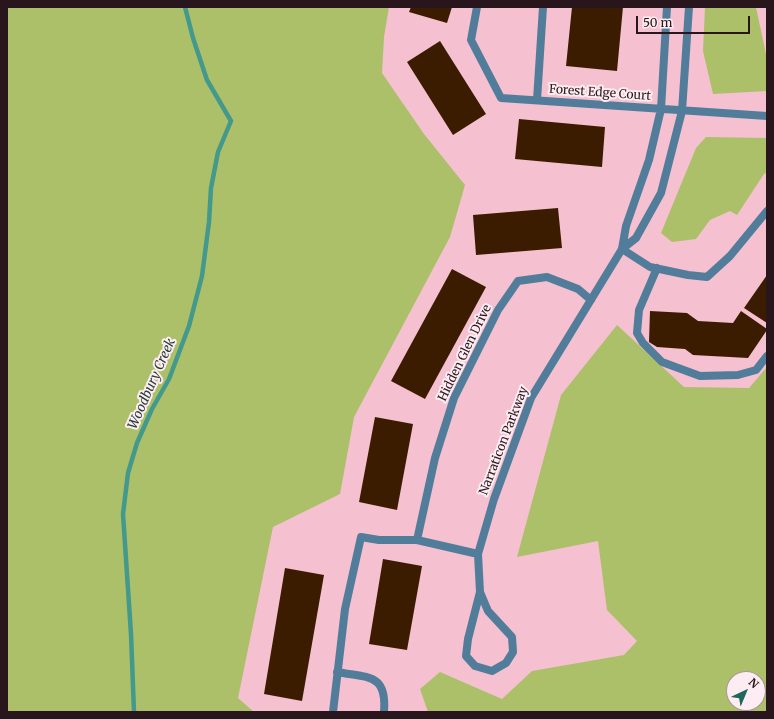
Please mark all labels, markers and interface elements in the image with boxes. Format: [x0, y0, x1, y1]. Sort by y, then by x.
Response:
scale bar [638, 8, 752, 34]
text: 50 m [643, 15, 672, 30]
street label: Forest Edge Court [549, 82, 651, 104]
street label: Hidden Glen Drive [435, 302, 495, 404]
water label: Woodbury Creek [125, 336, 179, 432]
street label: Narraticon Parkway [477, 385, 531, 497]
north arrow [726, 671, 766, 711]
text: N [746, 675, 762, 691]

